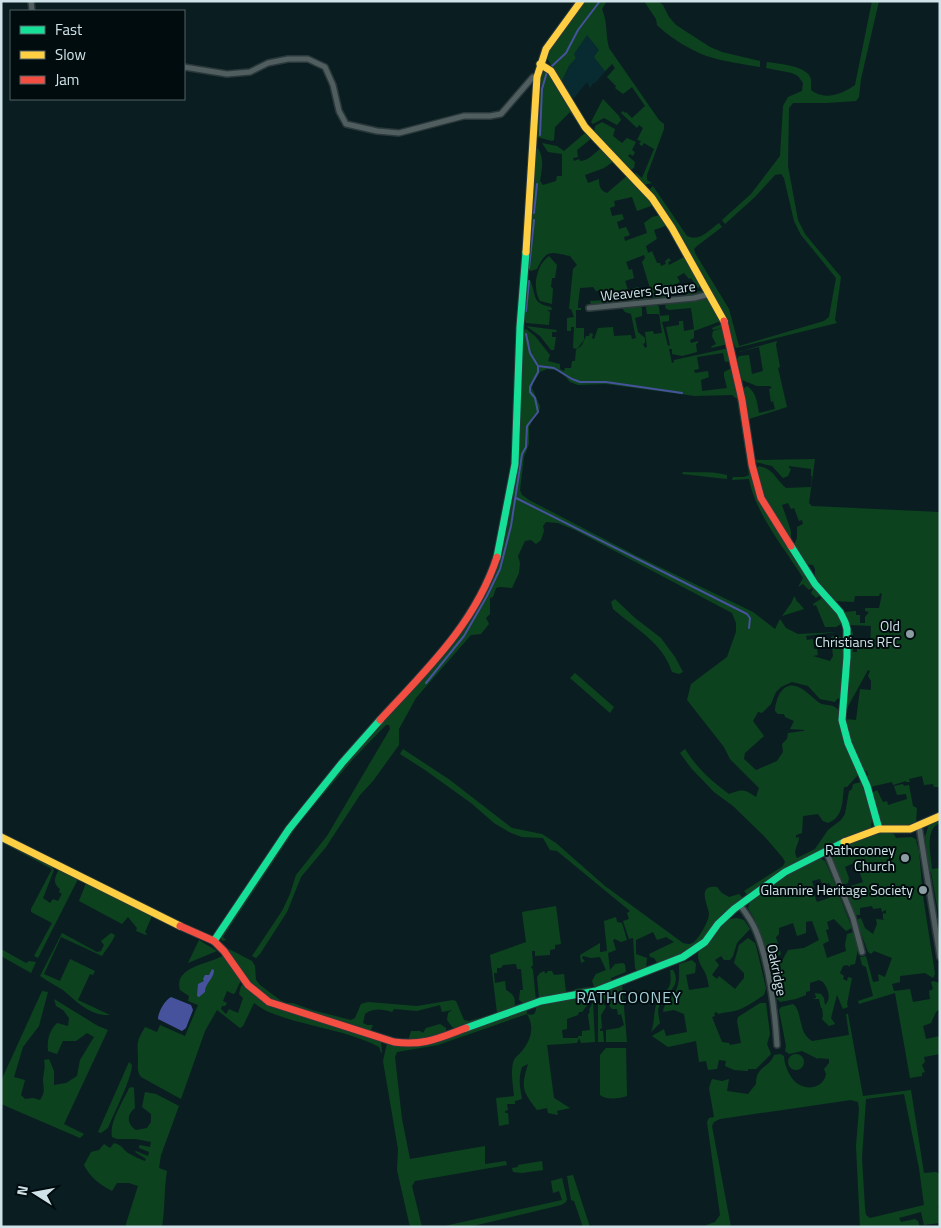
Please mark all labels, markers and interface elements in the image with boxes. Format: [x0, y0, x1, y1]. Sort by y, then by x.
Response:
legend [10, 10, 185, 100]
text: Fast [55, 18, 83, 41]
text: Slow [55, 43, 86, 66]
text: Jam [55, 68, 79, 91]
street label: Weavers Square [599, 275, 697, 306]
place label: Old Christians RFC [815, 615, 900, 652]
marker: Old Christians RFC [904, 628, 916, 640]
place label: Rathcooney Church [825, 839, 895, 876]
marker: Rathcooney Church [899, 852, 911, 864]
place label: Glanmire Heritage Society [760, 879, 913, 900]
marker: Glanmire Heritage Society [917, 884, 929, 896]
street label: Oakridge [762, 942, 793, 998]
district label: RATHCOONEY [576, 985, 682, 1009]
north arrow [10, 1168, 60, 1218]
text: N [11, 1184, 33, 1197]

